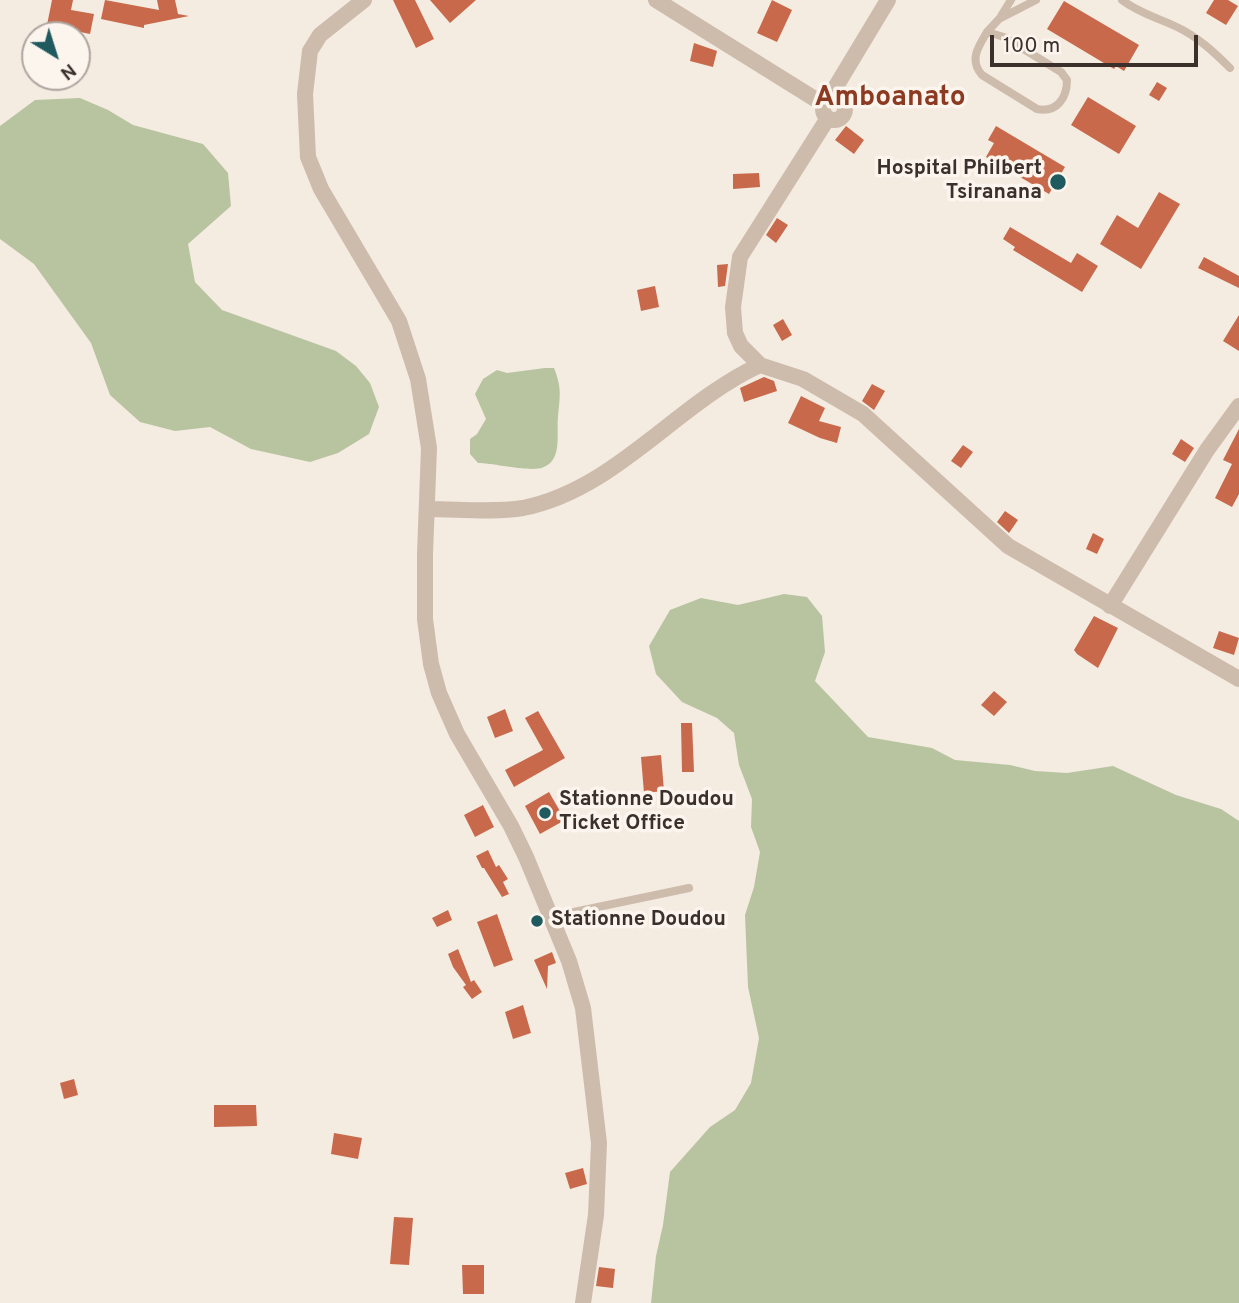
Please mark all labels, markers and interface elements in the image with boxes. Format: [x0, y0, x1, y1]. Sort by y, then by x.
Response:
north arrow [21, 21, 91, 91]
scale bar [994, 21, 1202, 65]
text: 100 m [1003, 33, 1060, 60]
text: N [55, 57, 80, 85]
district label: Amboanato [814, 82, 966, 116]
place label: Hospital Philbert Tsiranana [877, 157, 1042, 207]
marker: Hospital Philbert Tsiranana [1048, 172, 1068, 192]
place label: Stationne Doudou Ticket Office [559, 788, 734, 838]
marker: Stationne Doudou Ticket Office [537, 805, 553, 821]
place label: Stationne Doudou [551, 908, 726, 934]
marker: Stationne Doudou [529, 913, 545, 929]

